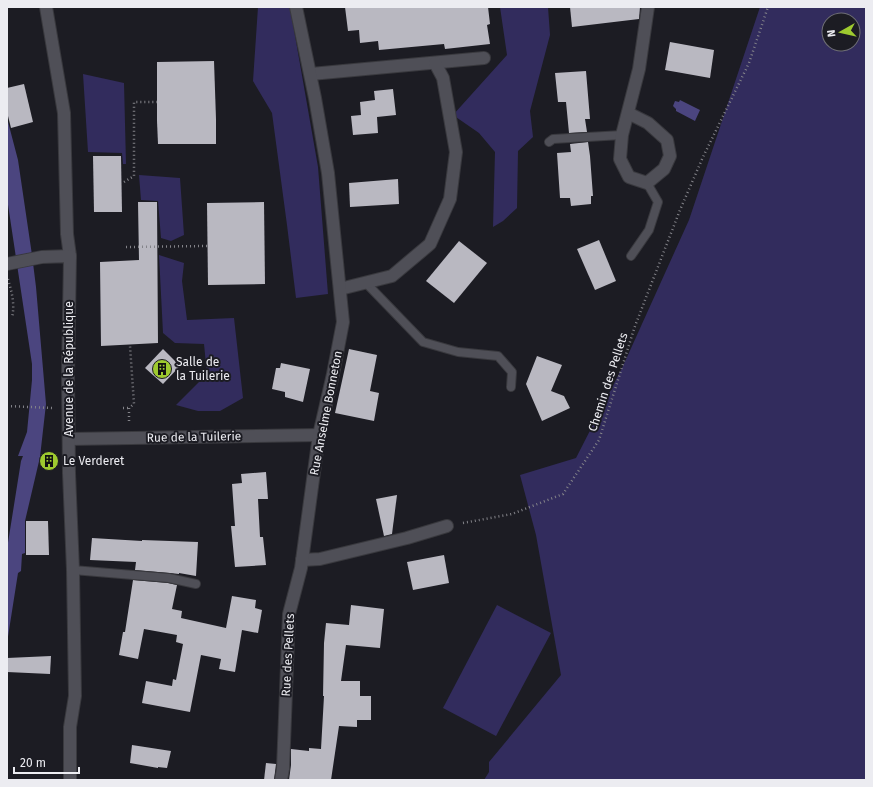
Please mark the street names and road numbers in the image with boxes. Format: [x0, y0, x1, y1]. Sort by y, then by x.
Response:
street label: Avenue de la République [62, 301, 76, 437]
street label: Chemin des Pellets [585, 330, 631, 433]
street label: Rue Anselme Bonneton [307, 350, 345, 476]
street label: Rue de la Tuilerie [147, 429, 241, 445]
street label: Rue des Pellets [279, 613, 297, 697]

